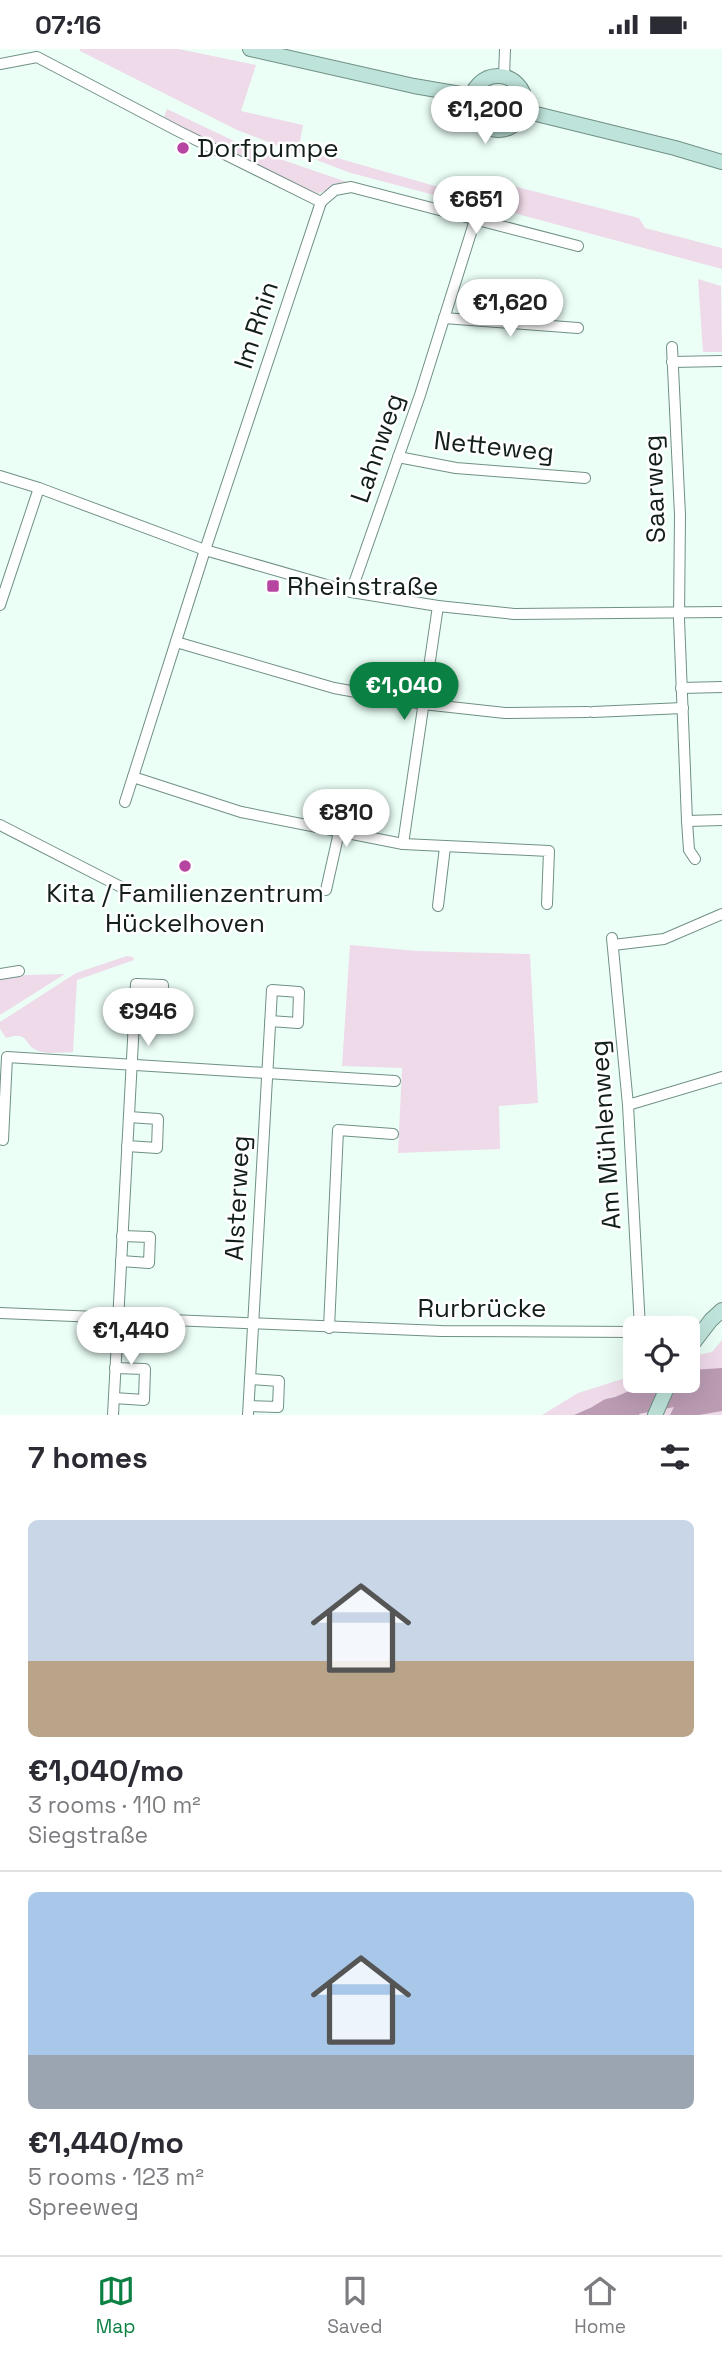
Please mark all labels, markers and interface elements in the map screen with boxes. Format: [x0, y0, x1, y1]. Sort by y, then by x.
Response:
text: 07:16 [35, 8, 101, 42]
pin: €1,200 [428, 87, 542, 146]
text: €1,200 [447, 94, 523, 124]
place label: Dorfpumpe [197, 131, 339, 165]
marker: Dorfpumpe [175, 140, 191, 156]
pin: €651 [435, 177, 517, 236]
text: €651 [449, 184, 503, 214]
street label: Im Rhin [226, 277, 286, 373]
pin: €1,620 [453, 279, 567, 339]
text: €1,620 [472, 287, 548, 317]
street label: Lahnweg [342, 389, 412, 507]
street label: Netteweg [432, 423, 556, 469]
street label: Saarweg [635, 434, 673, 544]
place label: Rheinstraße [287, 569, 438, 603]
marker: Rheinstraße [265, 578, 281, 594]
pin: €1,040 [347, 663, 461, 722]
text: €1,040 [366, 670, 442, 700]
pin: €810 [305, 789, 387, 849]
text: €810 [319, 797, 373, 827]
marker: Kita / Familienzentrum Hückelhoven [177, 858, 193, 874]
place label: Kita / Familienzentrum Hückelhoven [46, 876, 324, 940]
pin: €946 [107, 989, 189, 1048]
text: €946 [119, 996, 177, 1026]
street label: Am Mühlenweg [581, 1039, 629, 1231]
street label: Alsterweg [217, 1134, 257, 1262]
street label: Rurbrücke [418, 1291, 546, 1325]
pin: €1,440 [74, 1307, 188, 1367]
text: €1,440 [93, 1315, 169, 1345]
map controls [623, 1316, 700, 1393]
button: locate [623, 1316, 700, 1393]
text: 7 homes [28, 1438, 148, 1477]
icon: filters [656, 1438, 694, 1476]
icon: home [298, 1565, 424, 1691]
text: €1,040/mo [28, 1751, 184, 1790]
text: 3 rooms · 110 m² [28, 1790, 201, 1820]
text: Siegstraße [28, 1820, 148, 1850]
icon: home [298, 1937, 424, 2063]
text: €1,440/mo [28, 2123, 184, 2162]
text: 5 rooms · 123 m² [28, 2162, 204, 2192]
text: Spreeweg [28, 2192, 139, 2222]
tab: Map [96, 2272, 135, 2339]
tab: Saved [327, 2272, 383, 2339]
tab: Home [574, 2272, 626, 2339]

